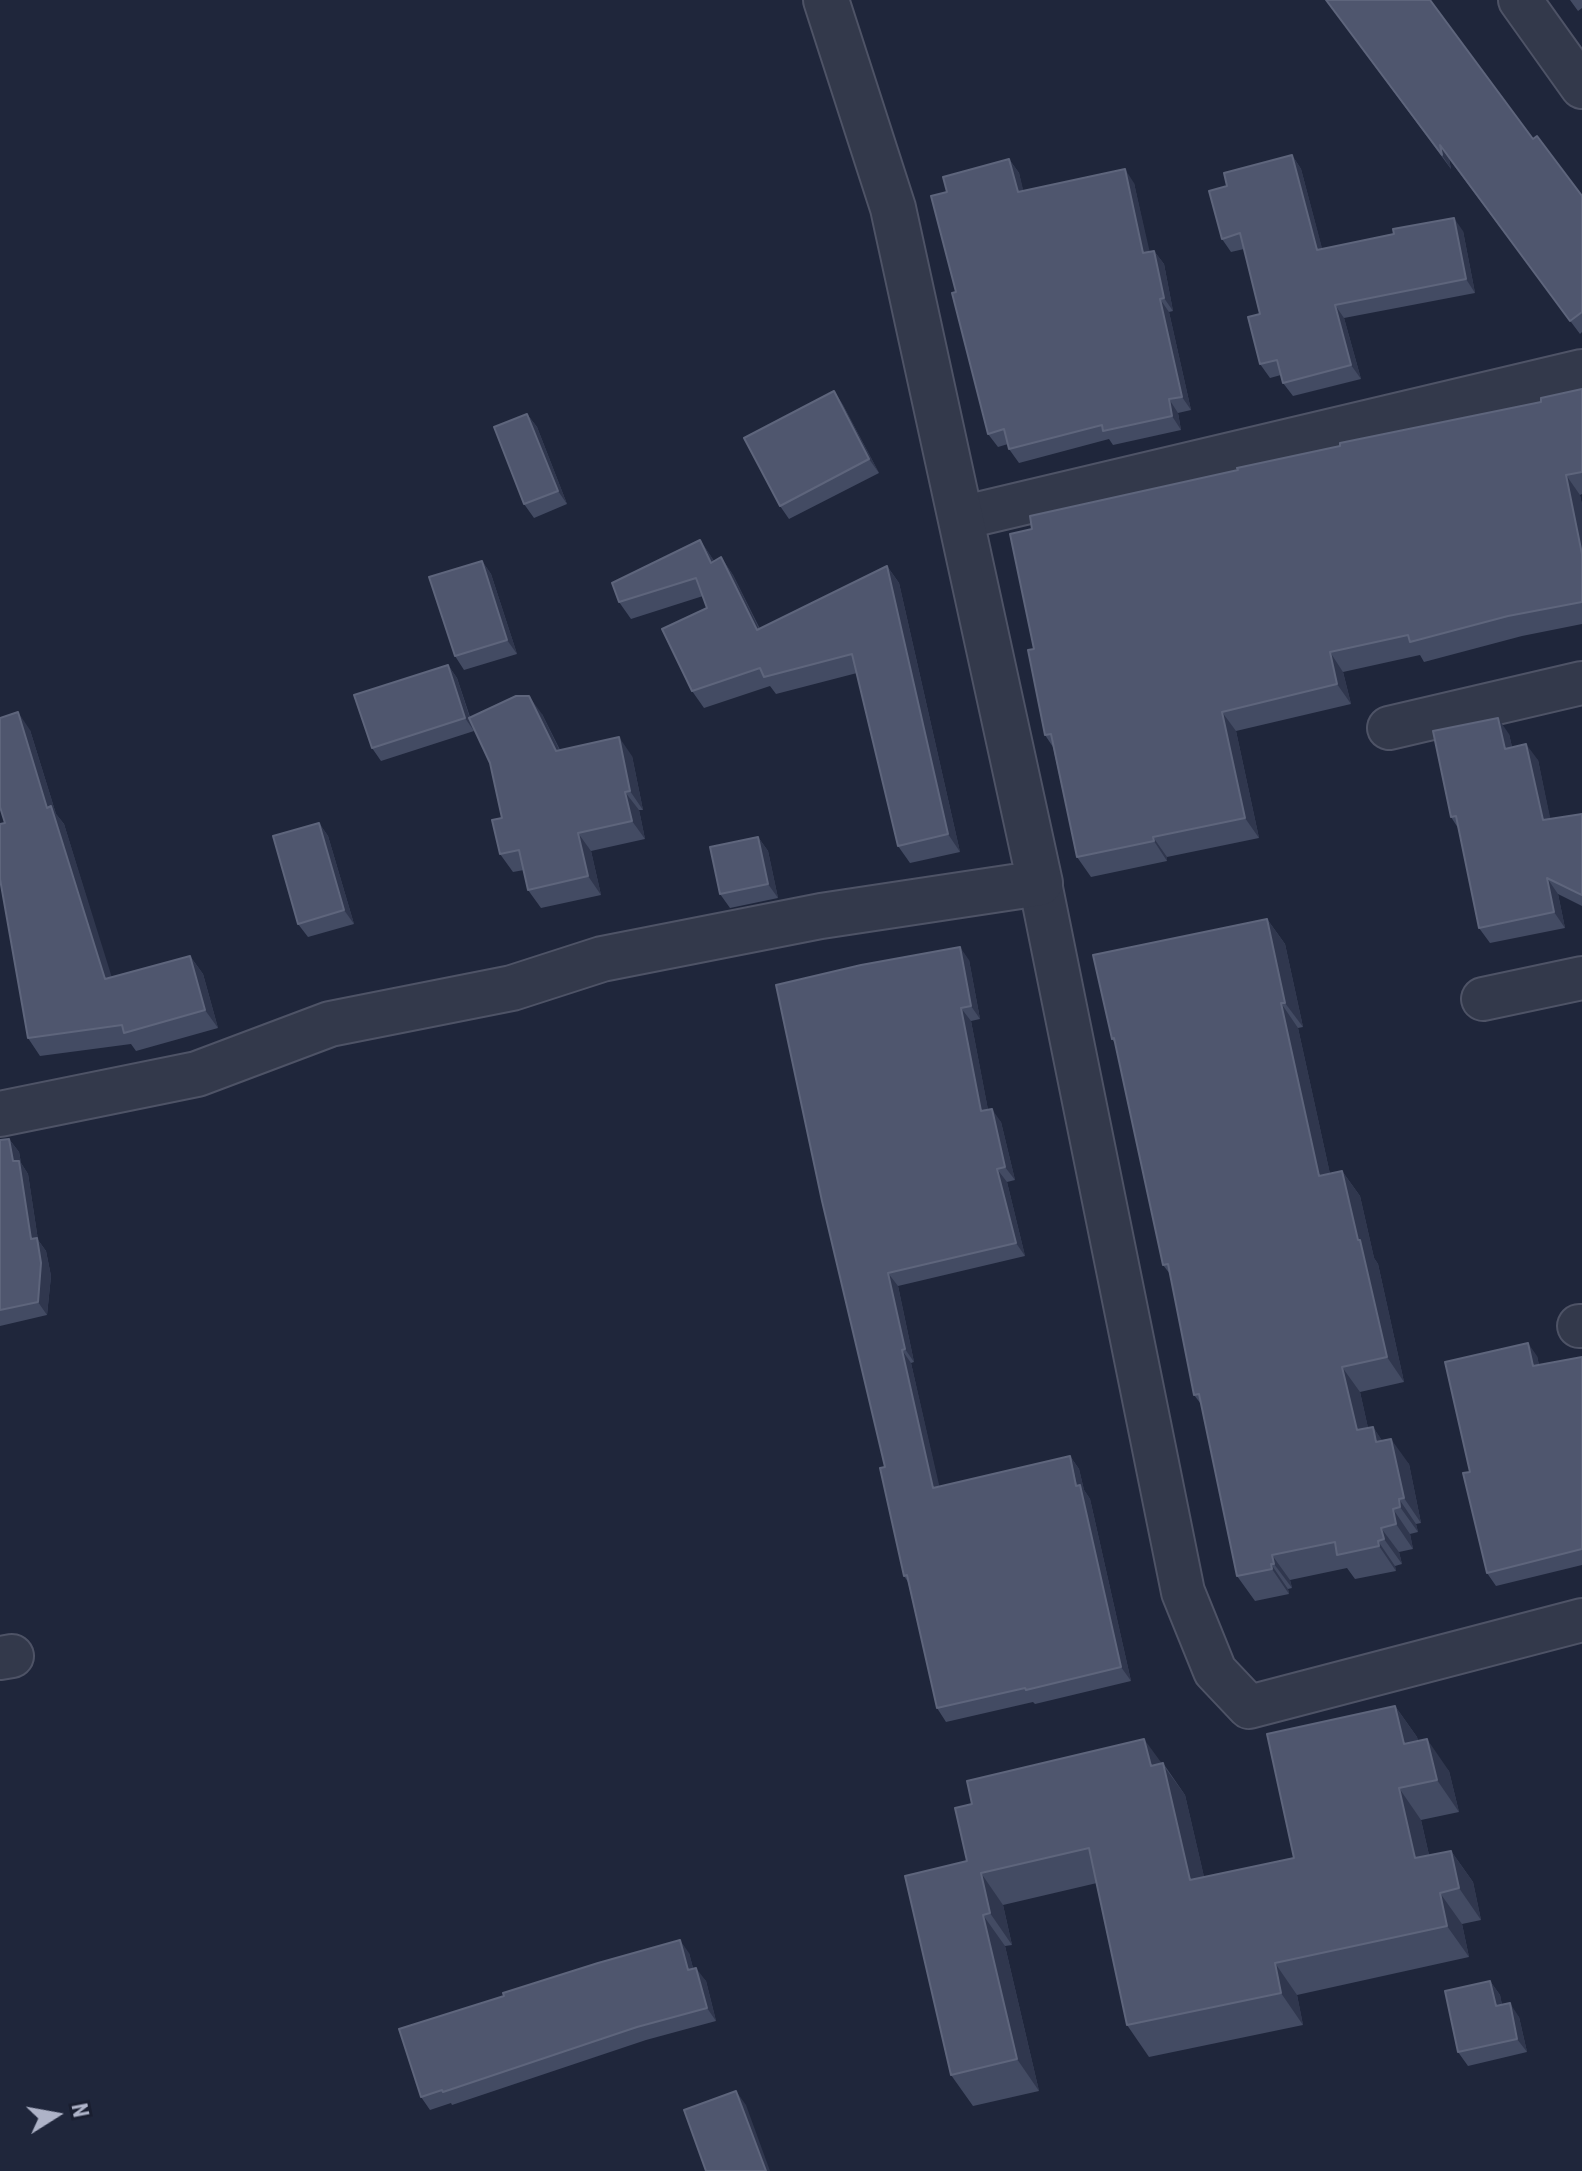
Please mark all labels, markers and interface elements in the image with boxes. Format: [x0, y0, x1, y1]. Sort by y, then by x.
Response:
north arrow [16, 2075, 96, 2155]
text: N [66, 2101, 94, 2119]

